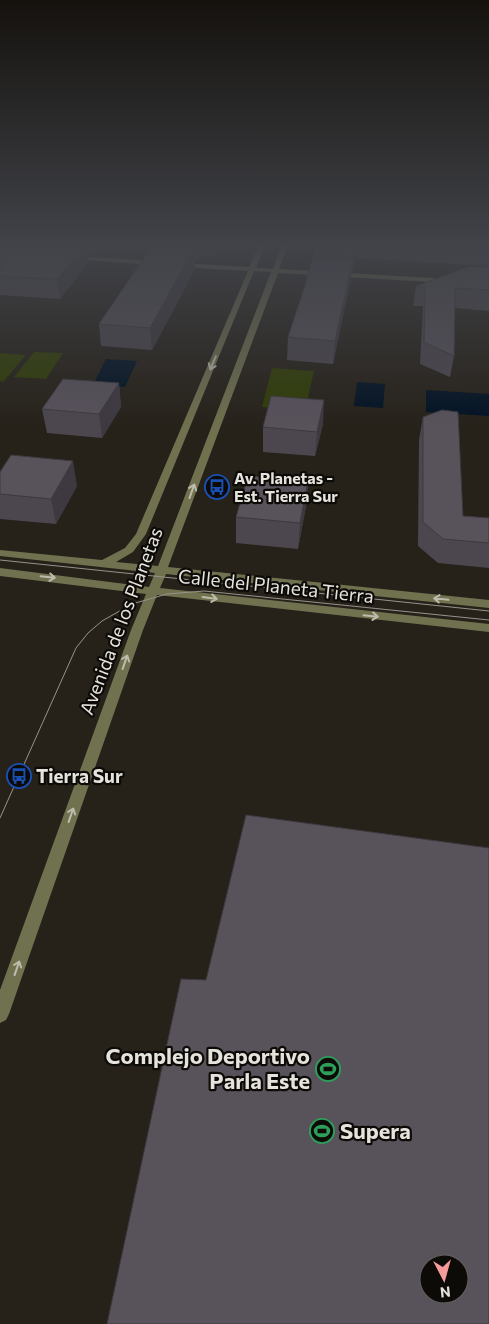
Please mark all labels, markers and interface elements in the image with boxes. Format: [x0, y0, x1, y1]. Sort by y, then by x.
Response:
one-way arrow [208, 355, 217, 370]
place label: Av. Planetas - Est. Tierra Sur [234, 468, 338, 505]
bus stop icon: Av. Planetas - Est. Tierra Sur [204, 474, 230, 500]
one-way arrow [188, 484, 197, 500]
street label: Avenida de los Planetas [74, 524, 167, 718]
street label: Calle del Planeta Tierra [177, 564, 375, 607]
one-way arrow [40, 572, 56, 582]
one-way arrow [201, 594, 217, 604]
one-way arrow [433, 594, 449, 604]
one-way arrow [363, 611, 379, 620]
one-way arrow [121, 655, 130, 670]
bus stop icon: Tierra Sur [6, 763, 32, 789]
place label: Tierra Sur [36, 764, 123, 787]
one-way arrow [67, 808, 76, 823]
one-way arrow [13, 961, 22, 977]
place label: Complejo Deportivo Parla Este [106, 1042, 310, 1094]
sports icon: Complejo Deportivo Parla Este [315, 1056, 341, 1082]
place label: Supera [340, 1117, 411, 1144]
sports icon: Supera [309, 1118, 335, 1144]
north arrow [419, 1254, 469, 1304]
text: N [439, 1283, 452, 1301]

